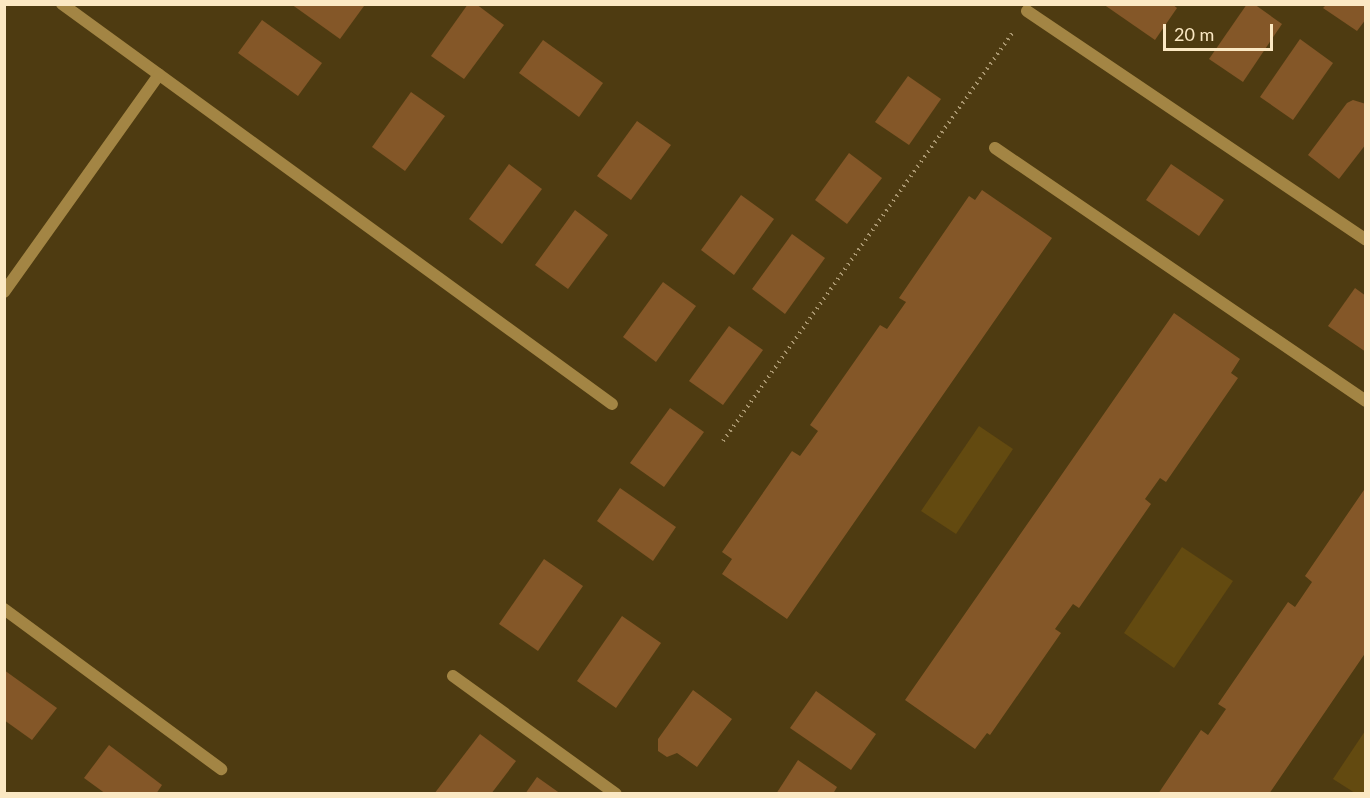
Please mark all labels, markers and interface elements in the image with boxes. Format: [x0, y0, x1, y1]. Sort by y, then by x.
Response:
scale bar [1166, 12, 1276, 50]
text: 20 m [1174, 23, 1214, 45]

